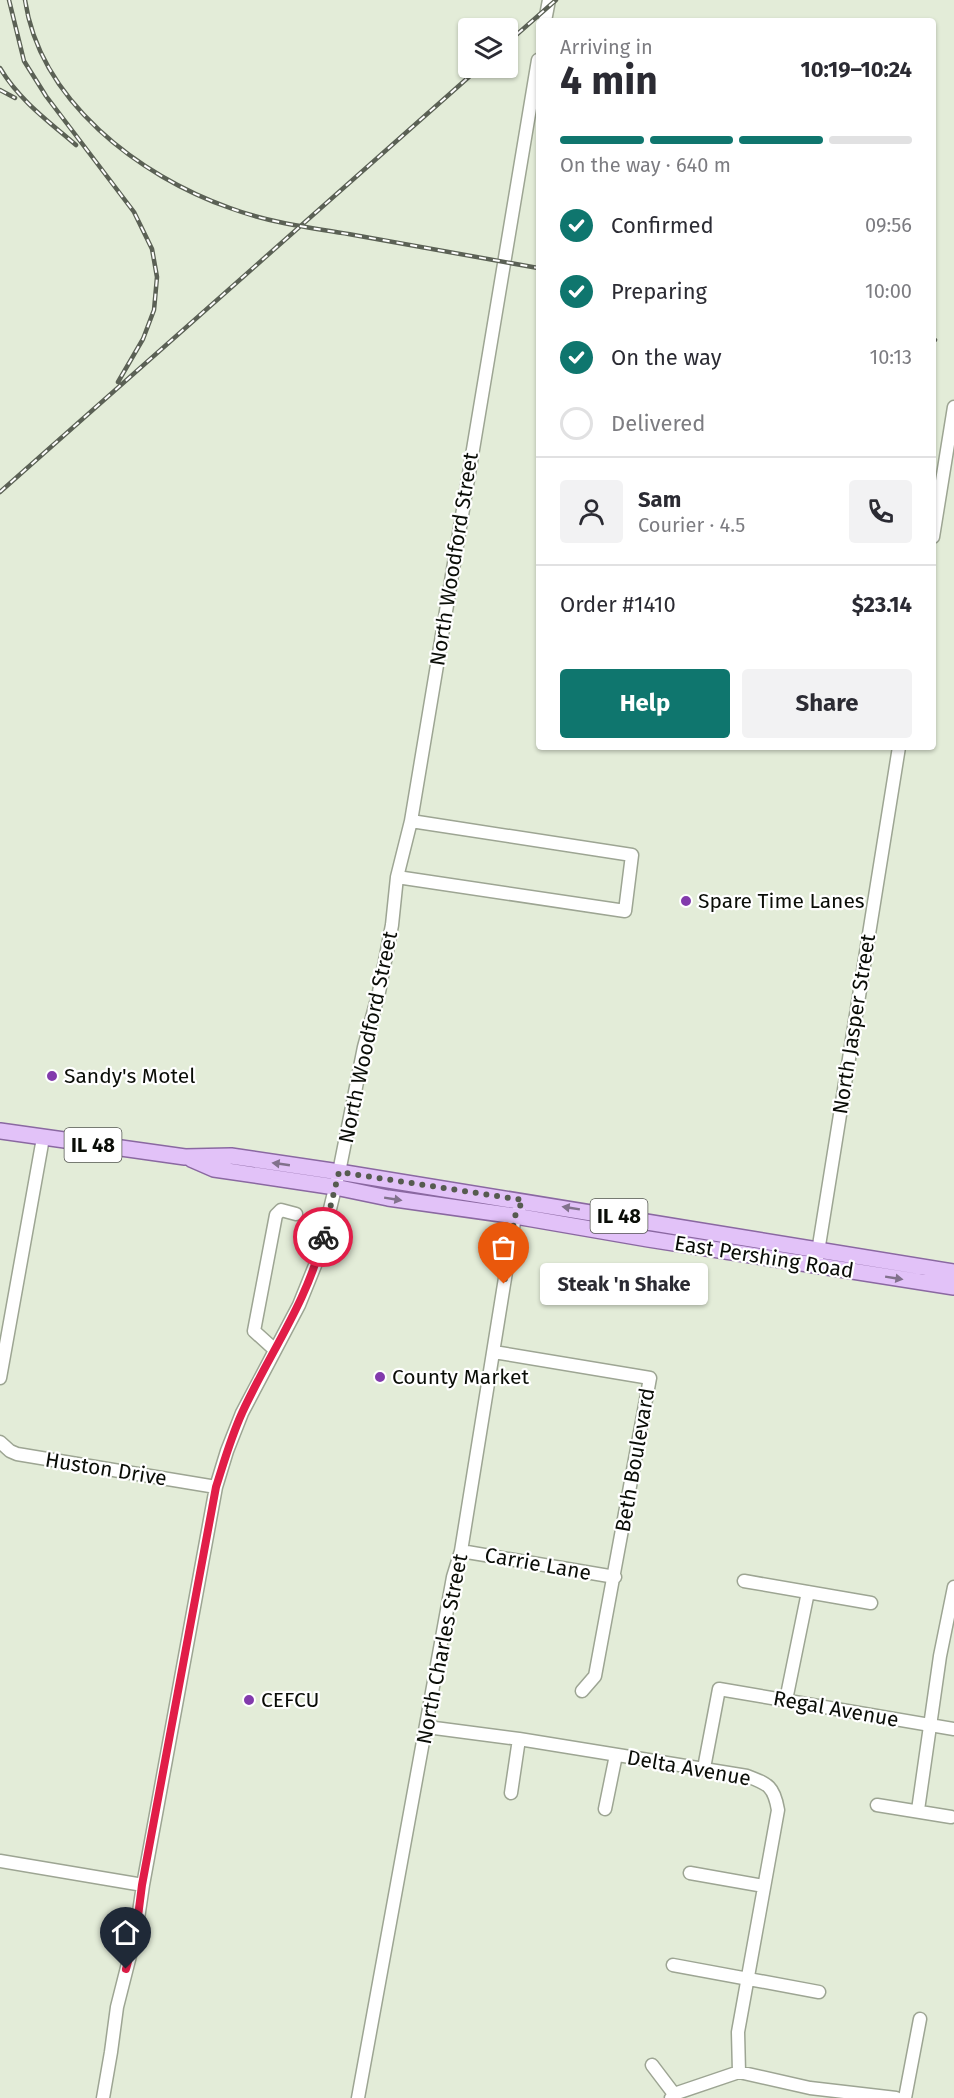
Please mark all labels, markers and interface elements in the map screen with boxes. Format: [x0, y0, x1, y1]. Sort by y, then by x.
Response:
map controls [458, 18, 518, 78]
button: layers [458, 18, 518, 78]
text: Arriving in [560, 35, 653, 59]
text: 10:19–10:24 [800, 56, 912, 83]
text: 4 min [560, 58, 658, 104]
text: On the way · 640 m [560, 153, 731, 177]
icon: check [560, 209, 593, 242]
text: Confirmed [611, 212, 714, 239]
text: 09:56 [865, 213, 912, 237]
icon: check [560, 275, 593, 308]
text: Preparing [611, 278, 707, 305]
text: 10:00 [865, 279, 912, 303]
icon: check [560, 341, 593, 374]
text: On the way [611, 344, 722, 371]
text: 10:13 [870, 345, 912, 369]
text: Delivered [611, 410, 706, 437]
street label: North Woodford Street [424, 450, 484, 668]
button: person [560, 480, 623, 543]
button: phone [849, 480, 912, 543]
text: Sam [638, 486, 681, 513]
text: Courier · 4.5 [638, 513, 745, 537]
text: Order #1410 [560, 591, 676, 618]
text: $23.14 [852, 591, 912, 618]
button: Help [560, 669, 730, 738]
button: Share [742, 669, 912, 738]
place label: Spare Time Lanes [698, 888, 865, 914]
marker: Spare Time Lanes [679, 894, 693, 908]
street label: North Woodford Street [333, 928, 403, 1145]
street label: North Jasper Street [827, 932, 881, 1116]
place label: Sandy's Motel [64, 1063, 195, 1089]
marker: Sandy's Motel [45, 1069, 59, 1083]
road number: IL 48 [64, 1128, 122, 1162]
one-way arrow [272, 1159, 291, 1168]
one-way arrow [383, 1194, 402, 1203]
road number: IL 48 [590, 1199, 648, 1233]
one-way arrow [562, 1204, 581, 1213]
courier [293, 1207, 353, 1267]
icon: bike [307, 1221, 340, 1254]
pin [478, 1222, 529, 1284]
street label: East Pershing Road [672, 1230, 856, 1284]
icon: bag [487, 1231, 520, 1264]
callout: Steak 'n Shake [540, 1263, 708, 1305]
text: Steak 'n Shake [557, 1272, 691, 1296]
one-way arrow [885, 1273, 904, 1282]
place label: County Market [392, 1364, 529, 1390]
marker: County Market [373, 1370, 387, 1384]
street label: Beth Boulevard [610, 1386, 660, 1534]
street label: Huston Drive [43, 1447, 169, 1491]
street label: Carrie Lane [483, 1542, 593, 1586]
street label: North Charles Street [411, 1551, 473, 1746]
street label: Regal Avenue [771, 1685, 901, 1733]
place label: CEFCU [261, 1687, 319, 1713]
marker: CEFCU [242, 1693, 256, 1707]
street label: Delta Avenue [625, 1744, 753, 1792]
pin [100, 1907, 151, 1969]
icon: home [109, 1916, 142, 1949]

